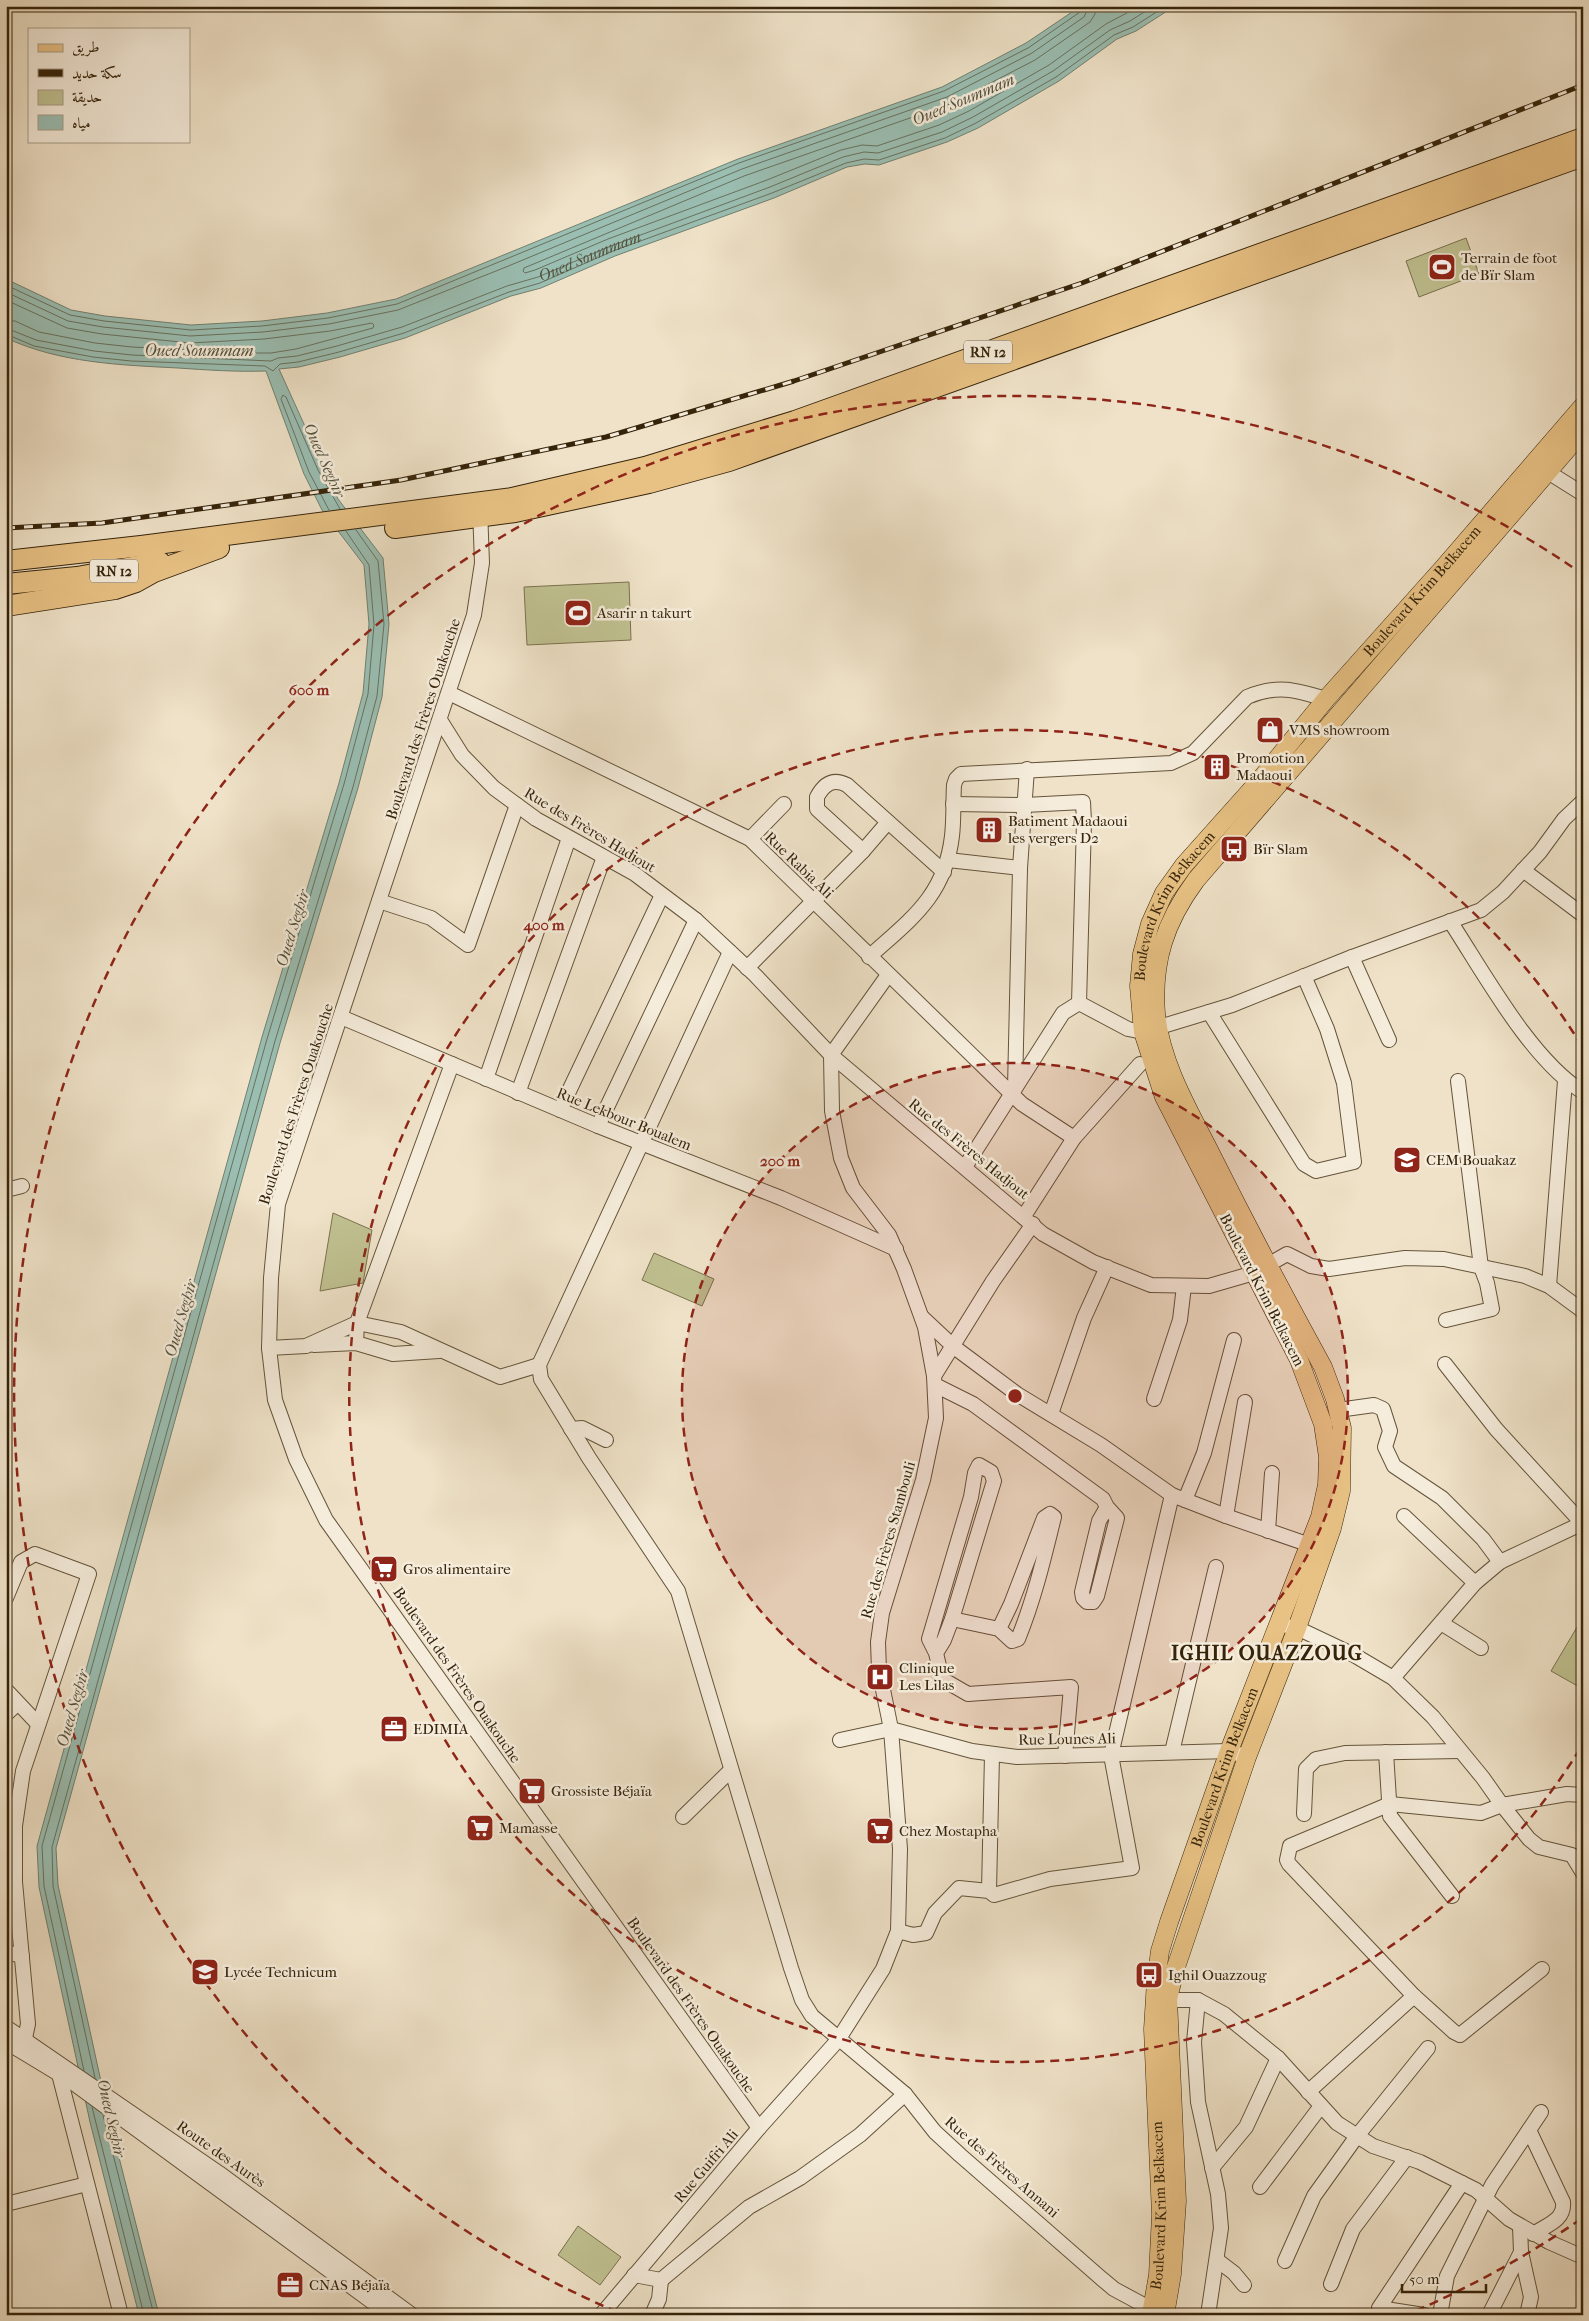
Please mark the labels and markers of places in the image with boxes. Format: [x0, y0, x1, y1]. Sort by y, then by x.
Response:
place label: Terrain de foot de Bïr Slam [1461, 249, 1558, 284]
sports icon: Terrain de foot de Bïr Slam [1427, 252, 1457, 282]
sports icon: Asarir n takurt [563, 598, 593, 628]
place label: Asarir n takurt [596, 604, 692, 622]
shop icon: VMS showroom [1255, 715, 1285, 745]
place label: VMS showroom [1288, 721, 1390, 739]
place label: Promotion Madaoui [1236, 749, 1305, 784]
building icon: Promotion Madaoui [1202, 752, 1232, 782]
place label: Batiment Madaoui les vergers D2 [1007, 812, 1128, 847]
building icon: Batiment Madaoui les vergers D2 [974, 815, 1004, 845]
bus stop icon: Bïr Slam [1219, 834, 1249, 864]
place label: Bïr Slam [1253, 840, 1309, 858]
school or university icon: CEM Bouakaz [1392, 1145, 1422, 1175]
place label: CEM Bouakaz [1426, 1151, 1516, 1169]
centre of rings [1006, 1387, 1024, 1405]
supermarket icon: Gros alimentaire [369, 1554, 399, 1584]
place label: Gros alimentaire [403, 1560, 511, 1578]
place label: Clinique Les Lilas [899, 1659, 955, 1694]
hospital icon: Clinique Les Lilas [865, 1662, 895, 1692]
office icon: EDIMIA [379, 1714, 409, 1744]
place label: EDIMIA [413, 1720, 469, 1738]
supermarket icon: Grossiste Béjaïa [517, 1776, 547, 1806]
place label: Grossiste Béjaïa [551, 1782, 653, 1800]
supermarket icon: Mamasse [465, 1813, 495, 1843]
supermarket icon: Chez Mostapha [865, 1816, 895, 1846]
place label: Mamasse [499, 1819, 558, 1837]
place label: Chez Mostapha [899, 1822, 998, 1840]
school or university icon: Lycée Technicum [190, 1957, 220, 1987]
bus stop icon: Ighil Ouazzoug [1134, 1960, 1164, 1990]
place label: Lycée Technicum [224, 1963, 338, 1981]
place label: Ighil Ouazzoug [1168, 1966, 1268, 1984]
office icon: CNAS Béjaïa [275, 2270, 305, 2300]
place label: CNAS Béjaïa [309, 2276, 391, 2294]

